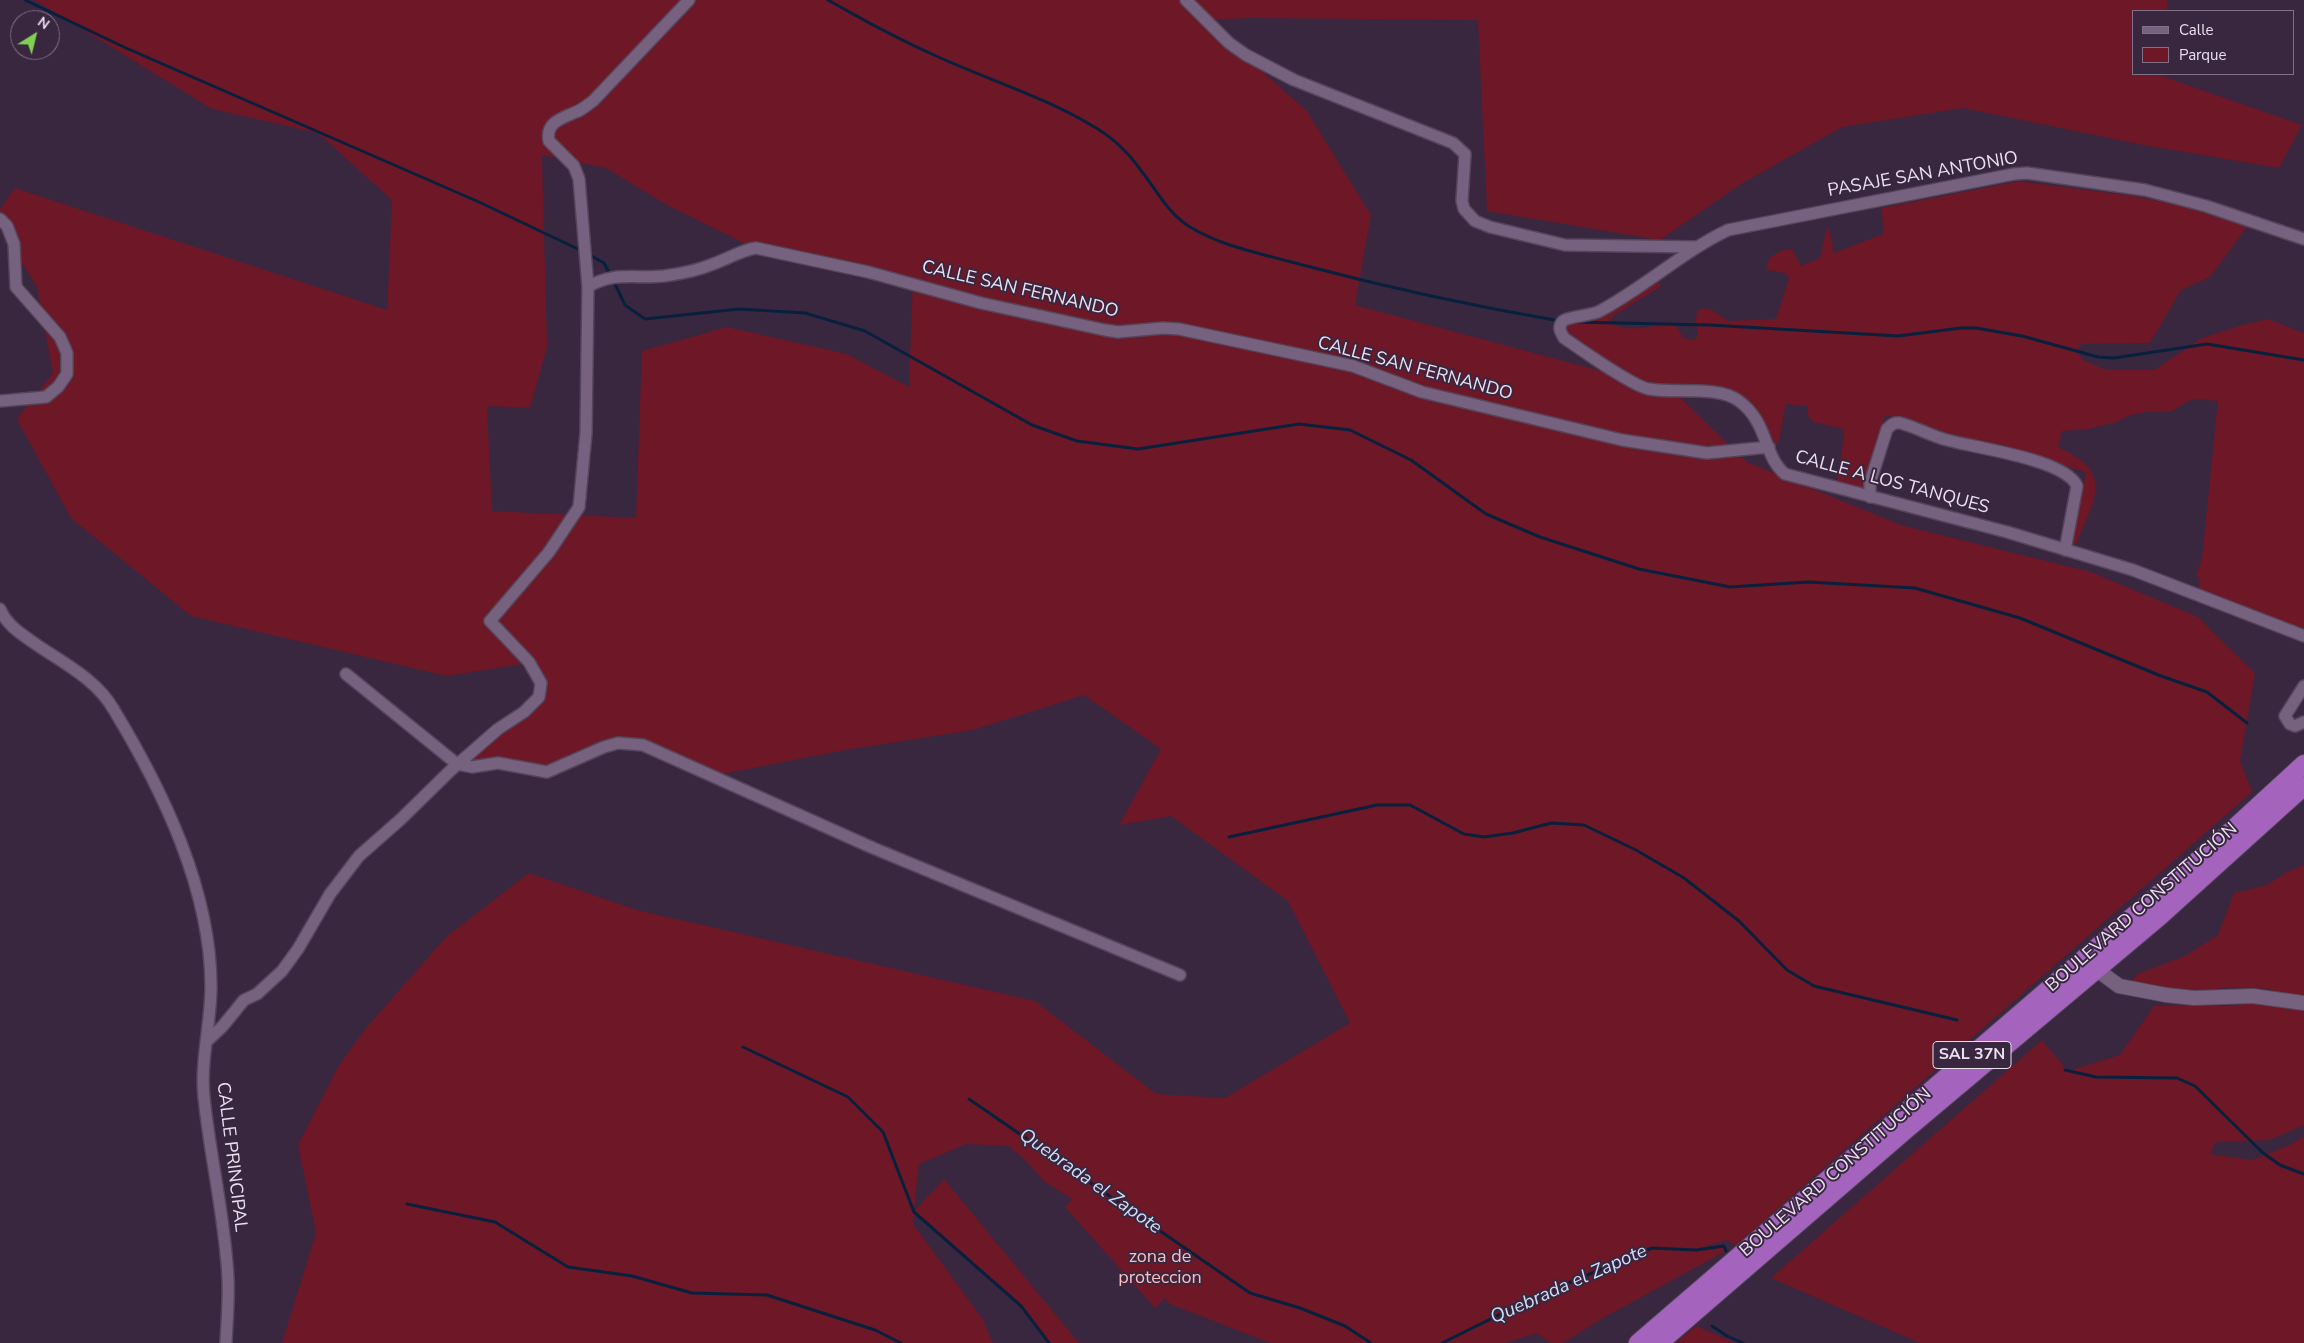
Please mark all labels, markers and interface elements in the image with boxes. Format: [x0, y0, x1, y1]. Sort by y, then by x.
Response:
north arrow [10, 10, 60, 60]
legend [2132, 10, 2294, 75]
text: N [34, 12, 53, 34]
text: Calle [2179, 20, 2214, 40]
text: Parque [2179, 45, 2227, 65]
street label: PASAJE SAN ANTONIO [1826, 148, 2020, 202]
street label: CALLE SAN FERNANDO [920, 257, 1120, 323]
street label: CALLE SAN FERNANDO [1315, 333, 1515, 405]
street label: CALLE A LOS TANQUES [1793, 447, 1991, 519]
street label: BOULEVARD CONSTITUCIÓN [2042, 819, 2242, 997]
road number: SAL 37N [1933, 1042, 2011, 1068]
street label: CALLE PRINCIPAL [211, 1081, 251, 1233]
street label: BOULEVARD CONSTITUCIÓN [1736, 1084, 1936, 1262]
water label: Quebrada el Zapote [1014, 1124, 1166, 1240]
water label: Quebrada el Zapote [1487, 1240, 1651, 1330]
park label: zona de proteccion [1118, 1247, 1202, 1290]

